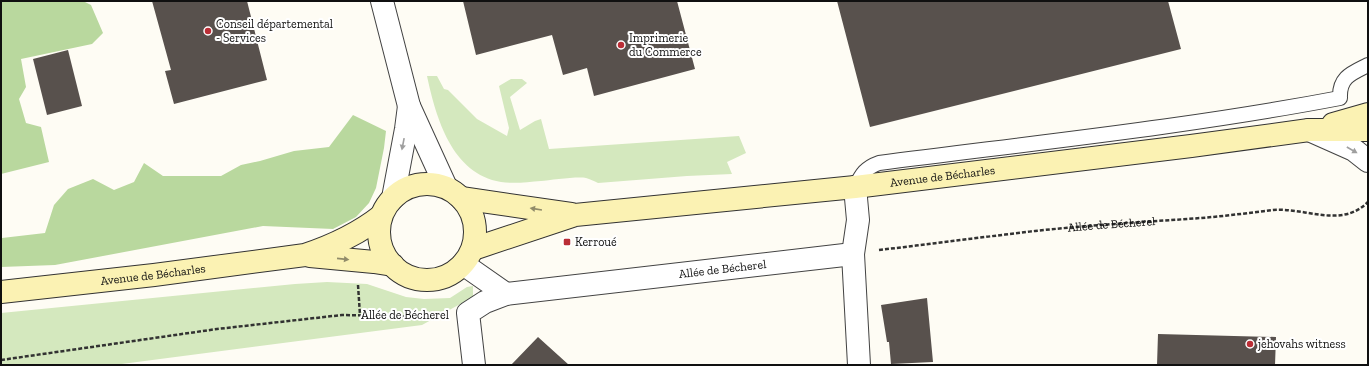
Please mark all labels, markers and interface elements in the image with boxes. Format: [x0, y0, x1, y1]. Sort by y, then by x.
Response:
place label: Conseil départemental - Services [216, 17, 333, 45]
marker: Conseil départemental - Services [203, 26, 213, 36]
place label: Imprimerie du Commerce [629, 31, 702, 59]
marker: Imprimerie du Commerce [616, 40, 626, 50]
one-way arrow [400, 138, 406, 150]
one-way arrow [1346, 146, 1358, 153]
street label: Avenue de Bécharles [889, 163, 996, 190]
one-way arrow [530, 205, 543, 211]
street label: Allée de Bécherel [1067, 214, 1156, 235]
place label: Kerroué [575, 235, 617, 249]
marker: Kerroué [562, 237, 572, 247]
one-way arrow [337, 256, 349, 262]
street label: Allée de Bécherel [678, 257, 767, 281]
street label: Avenue de Bécharles [100, 261, 206, 288]
street label: Allée de Bécherel [361, 308, 449, 322]
place label: jehovahs witness [1257, 337, 1346, 352]
marker: jehovahs witness [1245, 339, 1255, 349]

